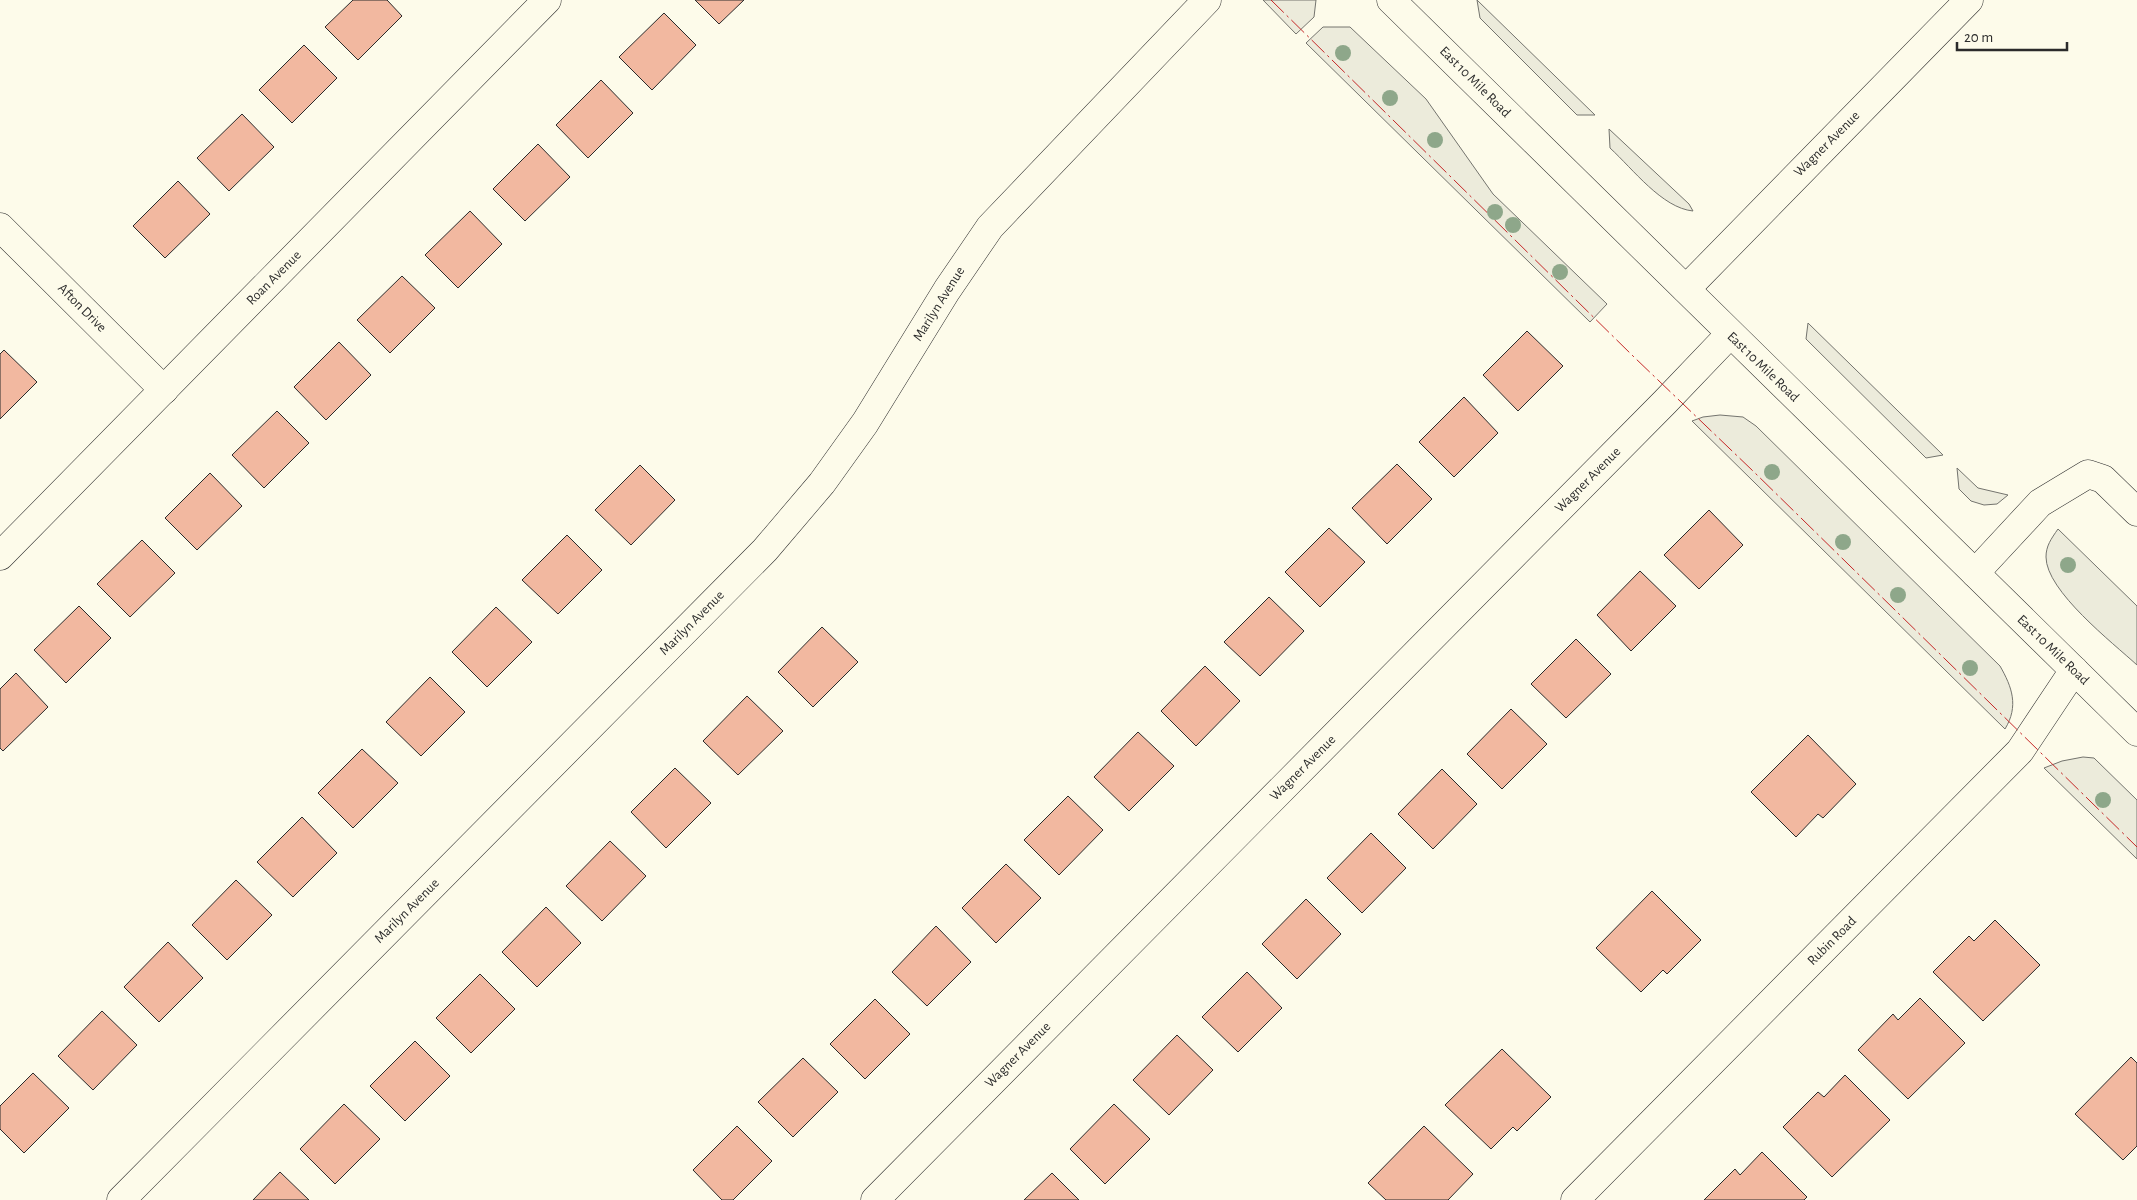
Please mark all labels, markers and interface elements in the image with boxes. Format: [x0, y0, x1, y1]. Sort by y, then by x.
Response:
scale bar [1957, 20, 2067, 52]
text: 20 m [1964, 30, 1993, 45]
street label: East 10 Mile Road [1437, 44, 1513, 120]
street label: Wagner Avenue [1792, 109, 1862, 179]
street label: Roan Avenue [244, 248, 304, 308]
street label: Marilyn Avenue [911, 264, 967, 344]
street label: Afton Drive [55, 281, 109, 335]
street label: East 10 Mile Road [1724, 329, 1802, 405]
street label: Wagner Avenue [1553, 445, 1623, 515]
street label: Marilyn Avenue [657, 588, 727, 658]
street label: East 10 Mile Road [2014, 612, 2092, 688]
street label: Wagner Avenue [1268, 733, 1338, 803]
street label: Marilyn Avenue [372, 876, 442, 946]
street label: Rubin Road [1805, 914, 1859, 968]
street label: Wagner Avenue [983, 1020, 1053, 1090]

